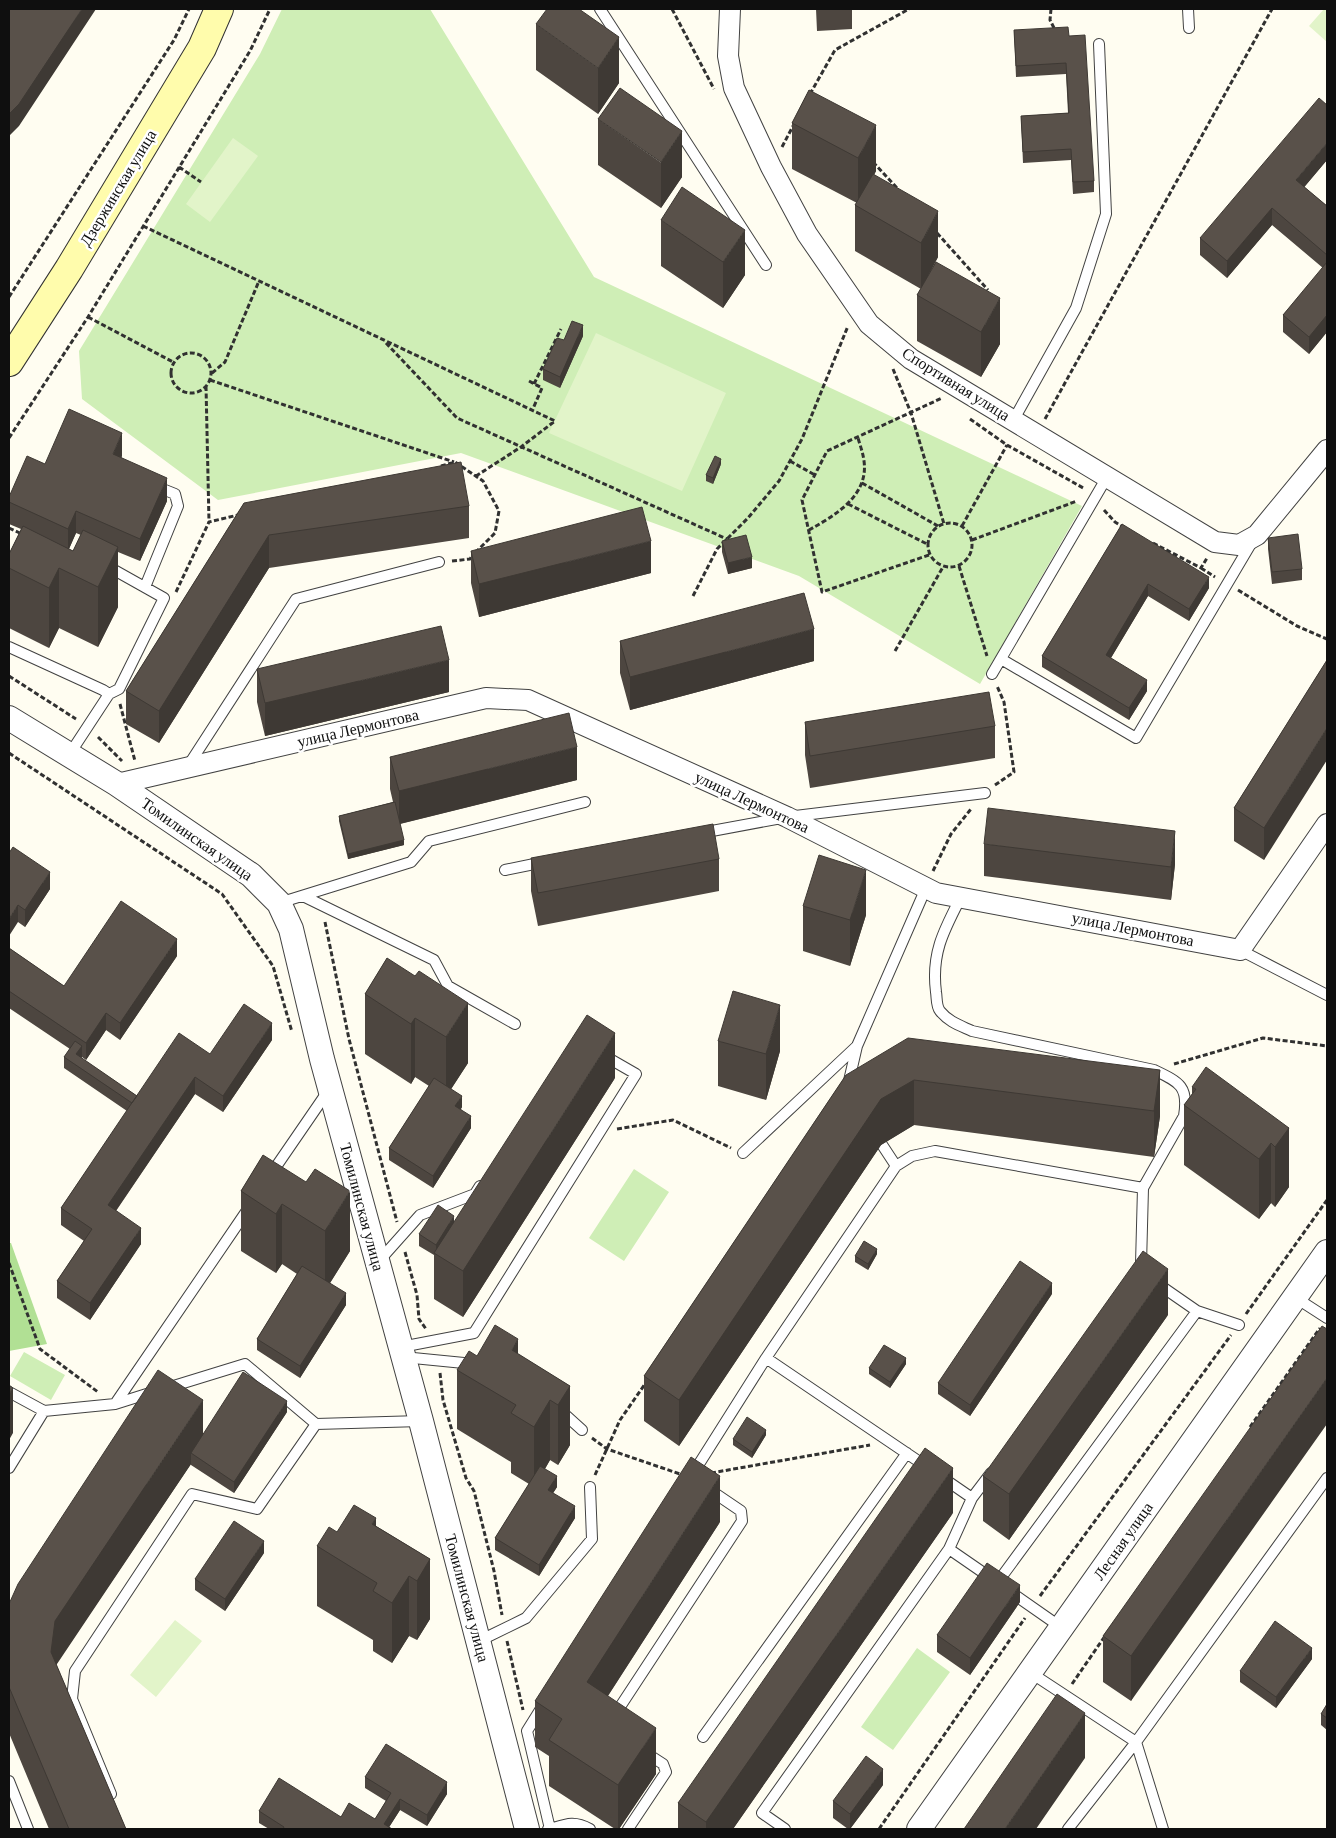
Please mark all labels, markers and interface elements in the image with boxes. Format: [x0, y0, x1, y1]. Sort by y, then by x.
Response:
street label: Дзержинская улица [77, 127, 160, 250]
street label: Спортивная улица [899, 344, 1013, 425]
street label: улица Лермонтова [296, 706, 421, 751]
street label: улица Лермонтова [692, 768, 812, 837]
street label: Томилинская улица [138, 794, 256, 885]
street label: улица Лермонтова [1070, 909, 1195, 950]
street label: Томилинская улица [336, 1141, 387, 1273]
street label: Лесная улица [1090, 1499, 1157, 1584]
street label: Томилинская улица [441, 1532, 492, 1664]

